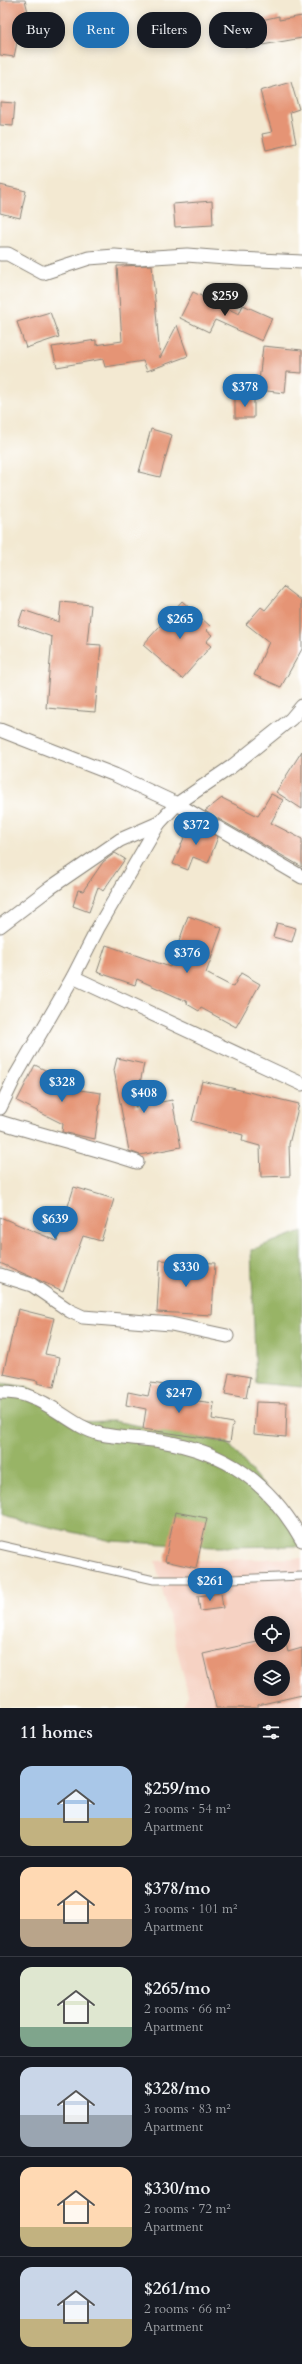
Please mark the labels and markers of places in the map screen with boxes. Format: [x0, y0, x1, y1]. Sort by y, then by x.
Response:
pin: $259 [201, 283, 249, 317]
pin: $378 [221, 374, 269, 408]
pin: $265 [156, 606, 204, 640]
pin: $372 [172, 812, 220, 846]
pin: $376 [163, 940, 211, 974]
pin: $328 [38, 1069, 86, 1103]
pin: $408 [120, 1080, 168, 1114]
pin: $639 [31, 1206, 79, 1240]
pin: $330 [162, 1254, 210, 1288]
pin: $247 [155, 1380, 203, 1414]
pin: $261 [186, 1568, 234, 1602]

